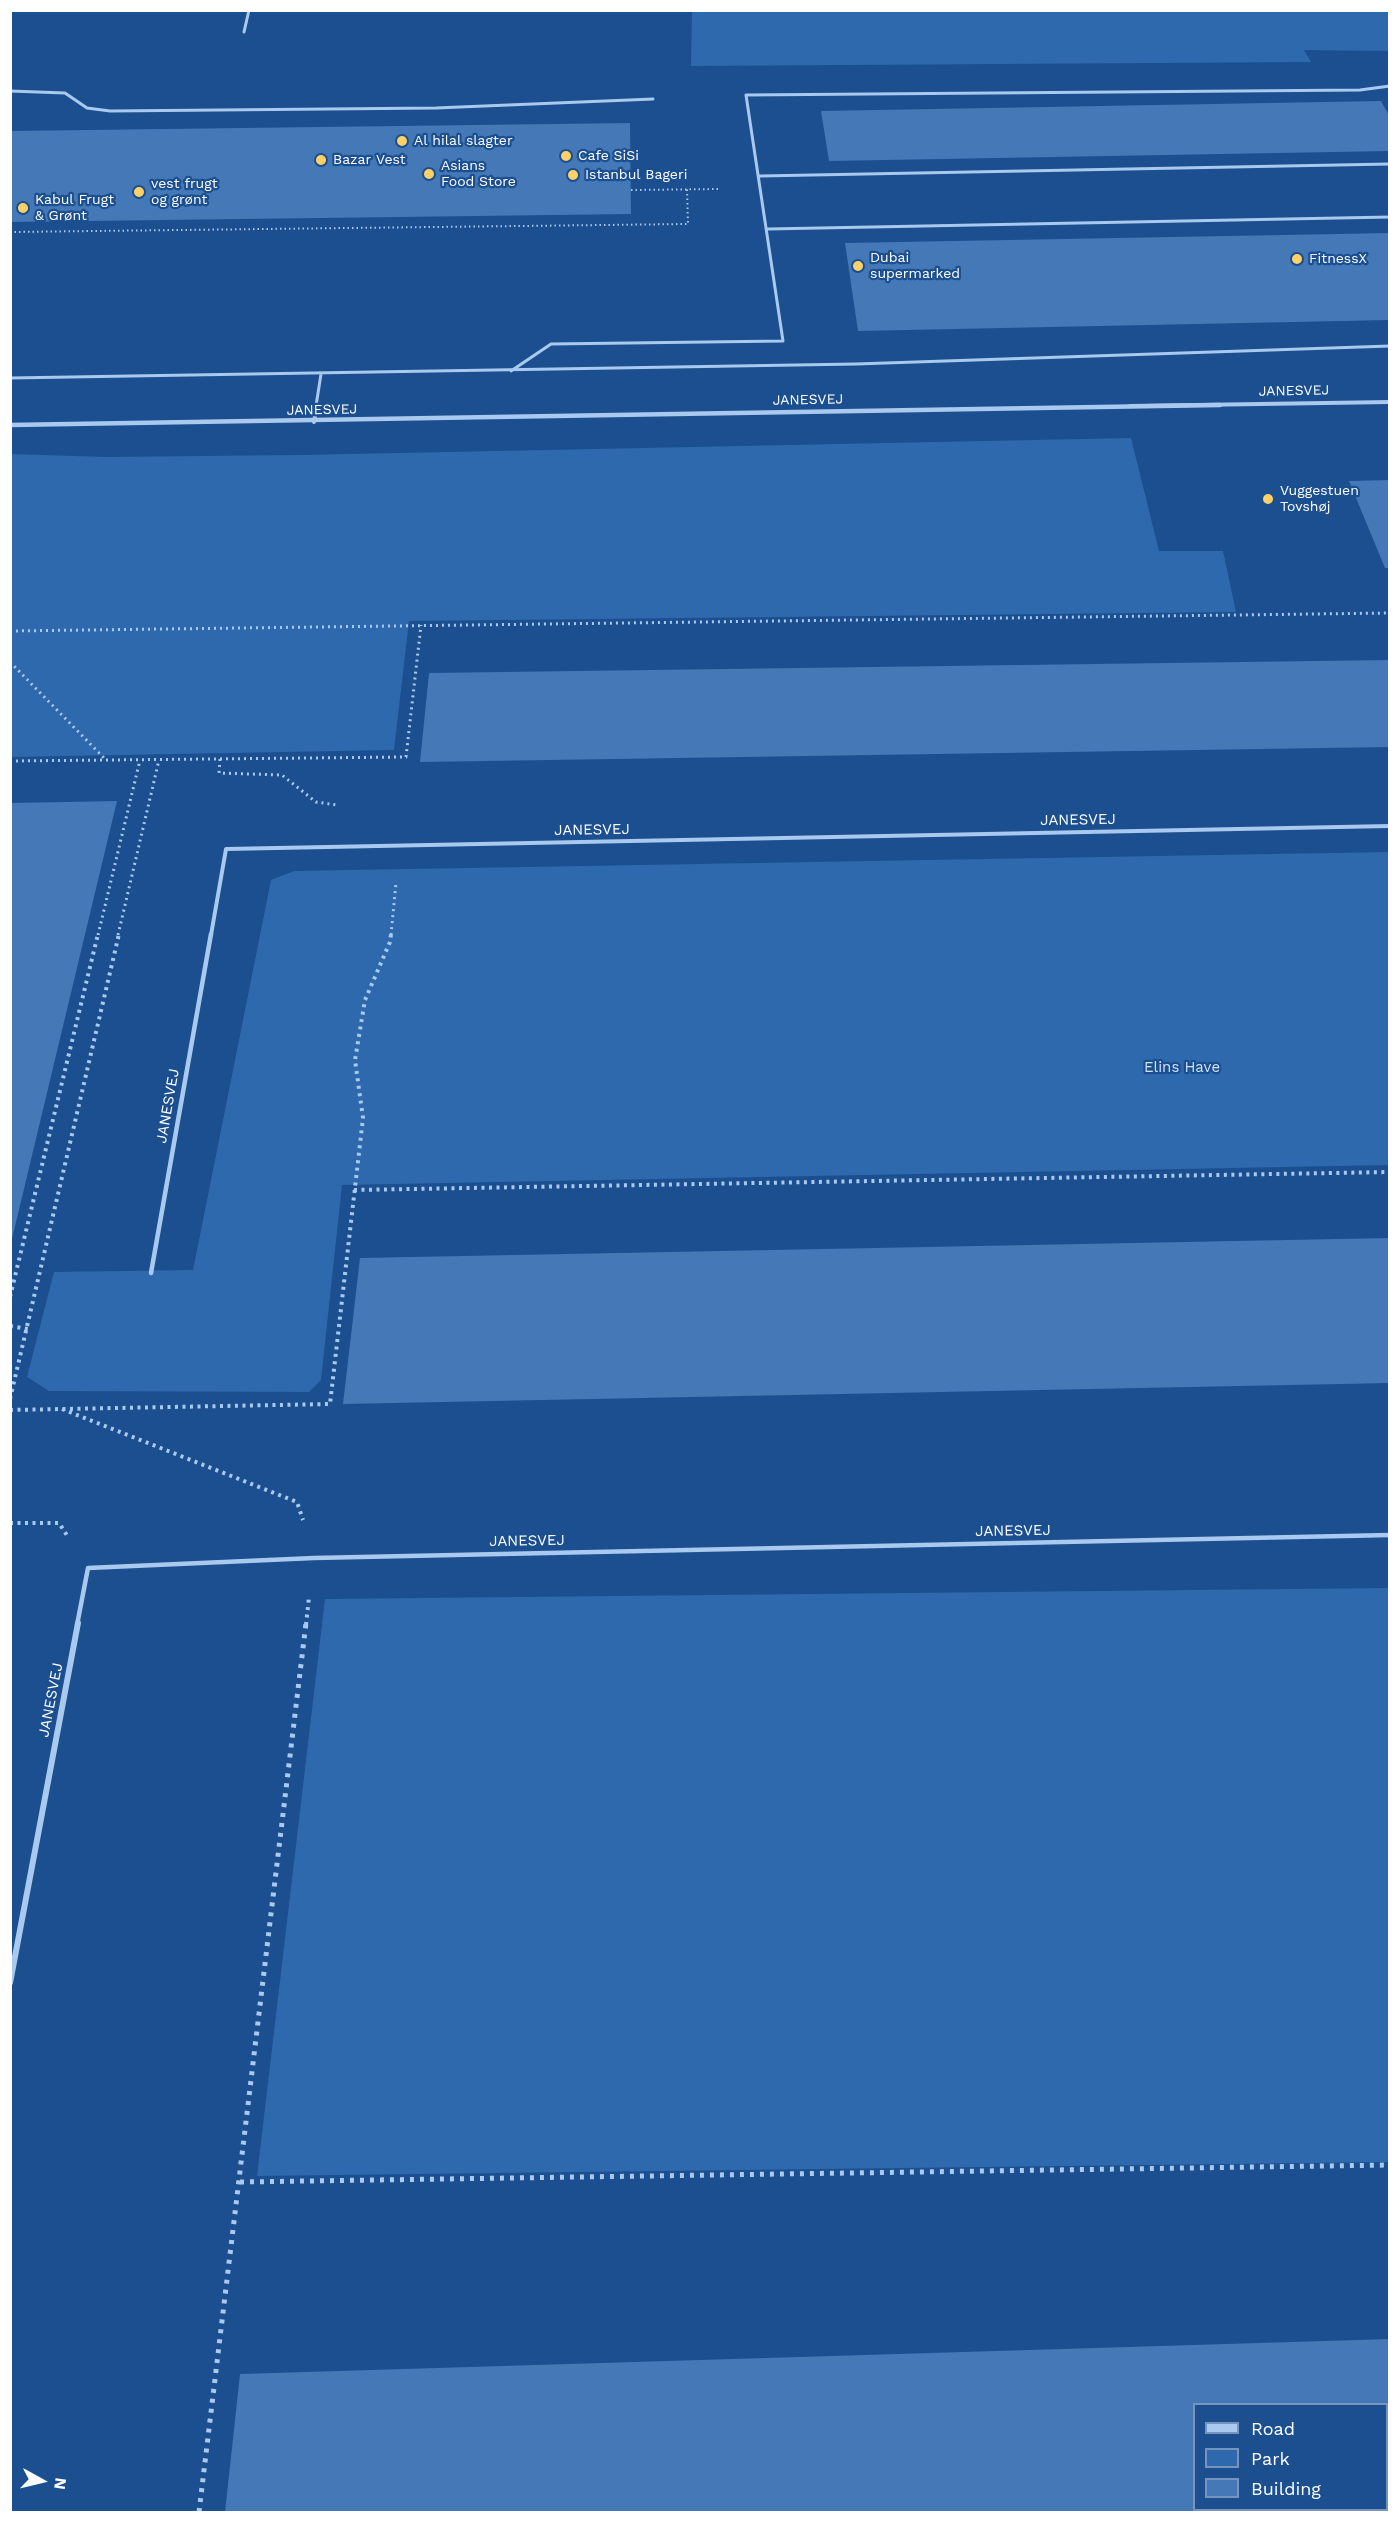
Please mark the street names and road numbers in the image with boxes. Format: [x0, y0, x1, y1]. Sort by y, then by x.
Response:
street label: JANESVEJ [1259, 382, 1329, 400]
street label: JANESVEJ [773, 391, 843, 409]
street label: JANESVEJ [287, 401, 357, 419]
street label: JANESVEJ [1040, 810, 1116, 830]
street label: JANESVEJ [554, 820, 630, 840]
street label: JANESVEJ [153, 1067, 183, 1145]
street label: JANESVEJ [975, 1521, 1051, 1541]
street label: JANESVEJ [489, 1531, 565, 1551]
street label: JANESVEJ [35, 1661, 67, 1739]

